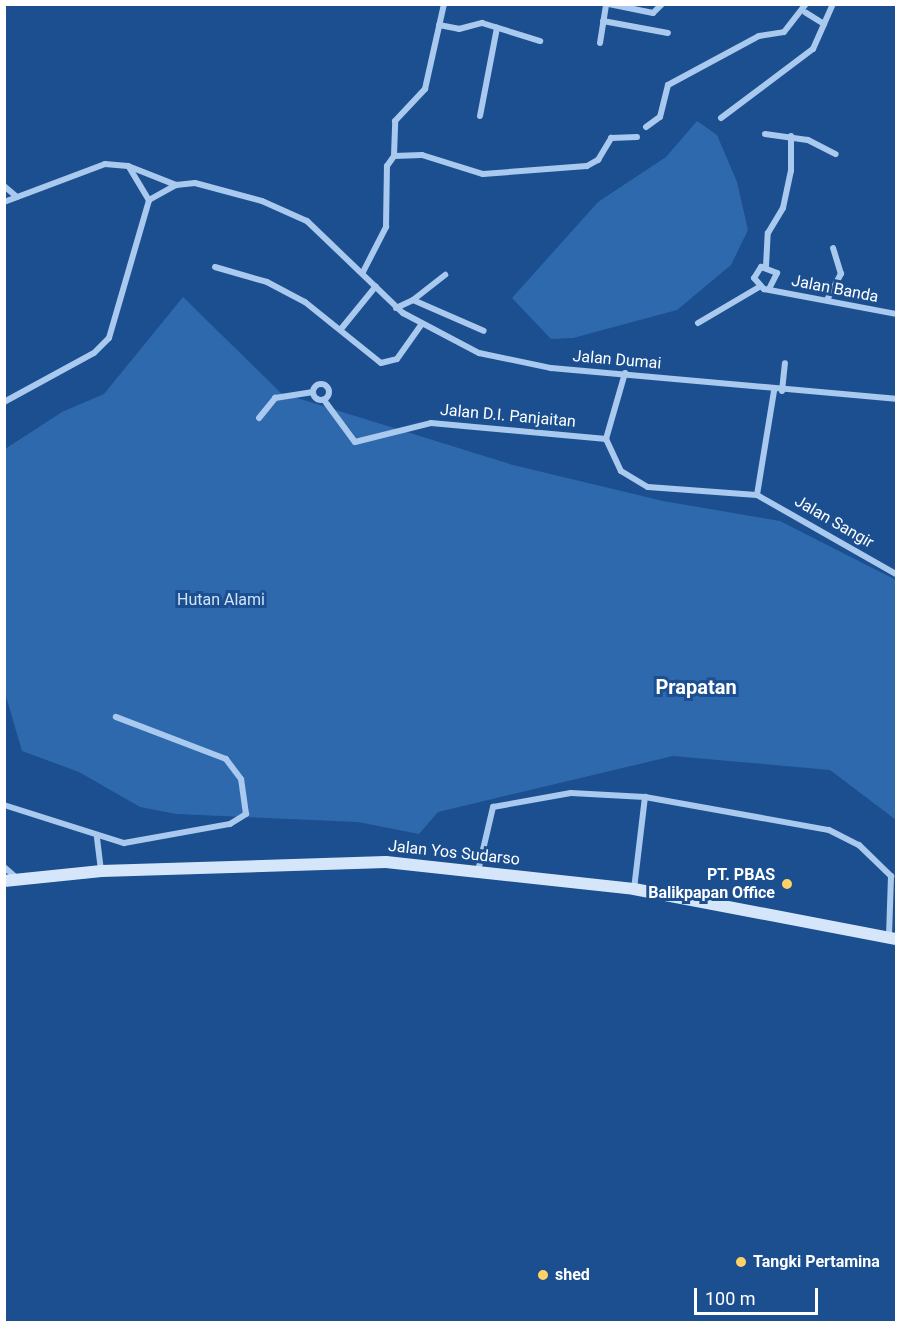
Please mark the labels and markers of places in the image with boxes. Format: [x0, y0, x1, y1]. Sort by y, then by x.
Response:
place label: PT. PBAS Balikpapan Office [648, 865, 775, 903]
marker: PT. PBAS Balikpapan Office [780, 877, 794, 891]
place label: Tangki Pertamina [753, 1252, 880, 1272]
marker: Tangki Pertamina [734, 1255, 748, 1269]
place label: shed [555, 1265, 590, 1285]
marker: shed [536, 1268, 550, 1282]

